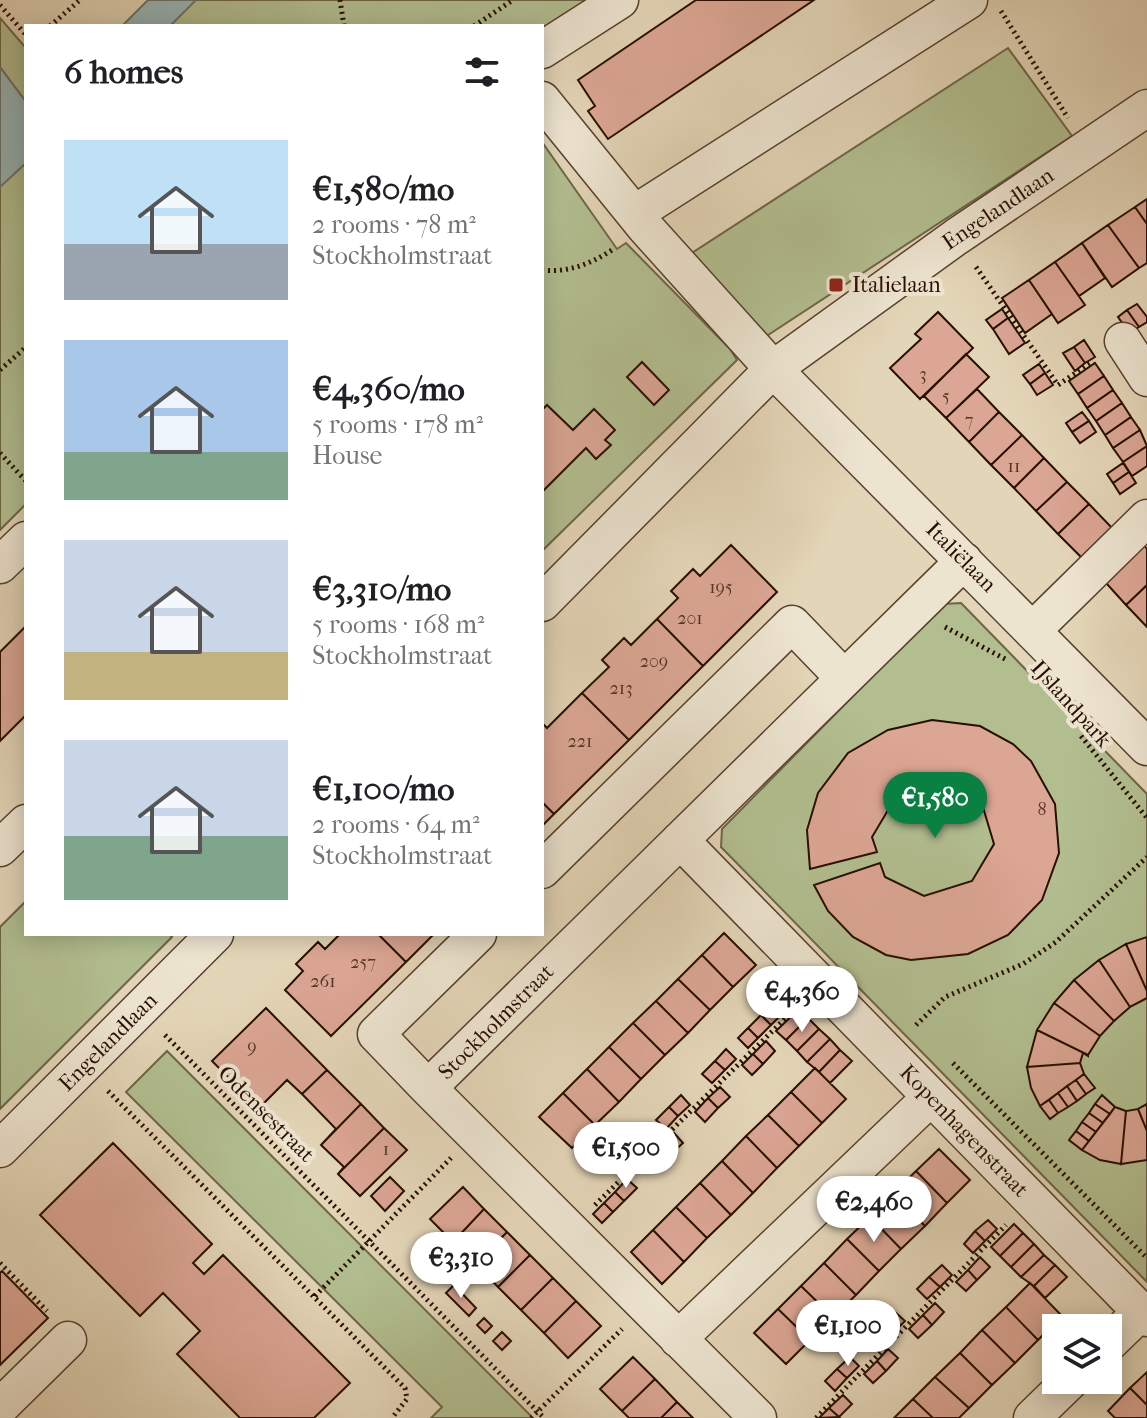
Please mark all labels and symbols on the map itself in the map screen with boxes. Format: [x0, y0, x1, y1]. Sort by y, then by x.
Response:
street label: Engelandlaan [937, 162, 1059, 256]
place label: Italielaan [852, 272, 941, 298]
marker: Italielaan [827, 276, 845, 294]
house number: 3 [919, 364, 927, 385]
house number: 5 [942, 386, 950, 407]
house number: 7 [965, 410, 974, 431]
house number: 11 [1008, 456, 1020, 477]
street label: Italiëlaan [920, 516, 1002, 598]
house number: 195 [709, 577, 733, 598]
house number: 201 [677, 608, 703, 629]
house number: 209 [640, 651, 668, 672]
street label: IJslandpark [1025, 655, 1117, 753]
house number: 213 [609, 678, 633, 699]
house number: 221 [568, 731, 592, 752]
pin: €1,580 [870, 772, 1000, 840]
house number: 8 [1037, 799, 1047, 820]
house number: 257 [350, 952, 376, 973]
street label: Stockholmstraat [433, 959, 559, 1085]
pin: €4,360 [737, 966, 867, 1034]
house number: 261 [310, 971, 336, 992]
street label: Engelandlaan [53, 987, 163, 1097]
house number: 9 [247, 1036, 257, 1057]
street label: Kopenhagenstraat [894, 1059, 1034, 1203]
street label: Odensestraat [212, 1060, 320, 1168]
pin: €1,500 [561, 1122, 691, 1190]
house number: 1 [383, 1139, 389, 1160]
pin: €2,460 [809, 1176, 939, 1244]
pin: €3,310 [396, 1232, 526, 1300]
pin: €1,100 [783, 1300, 913, 1368]

